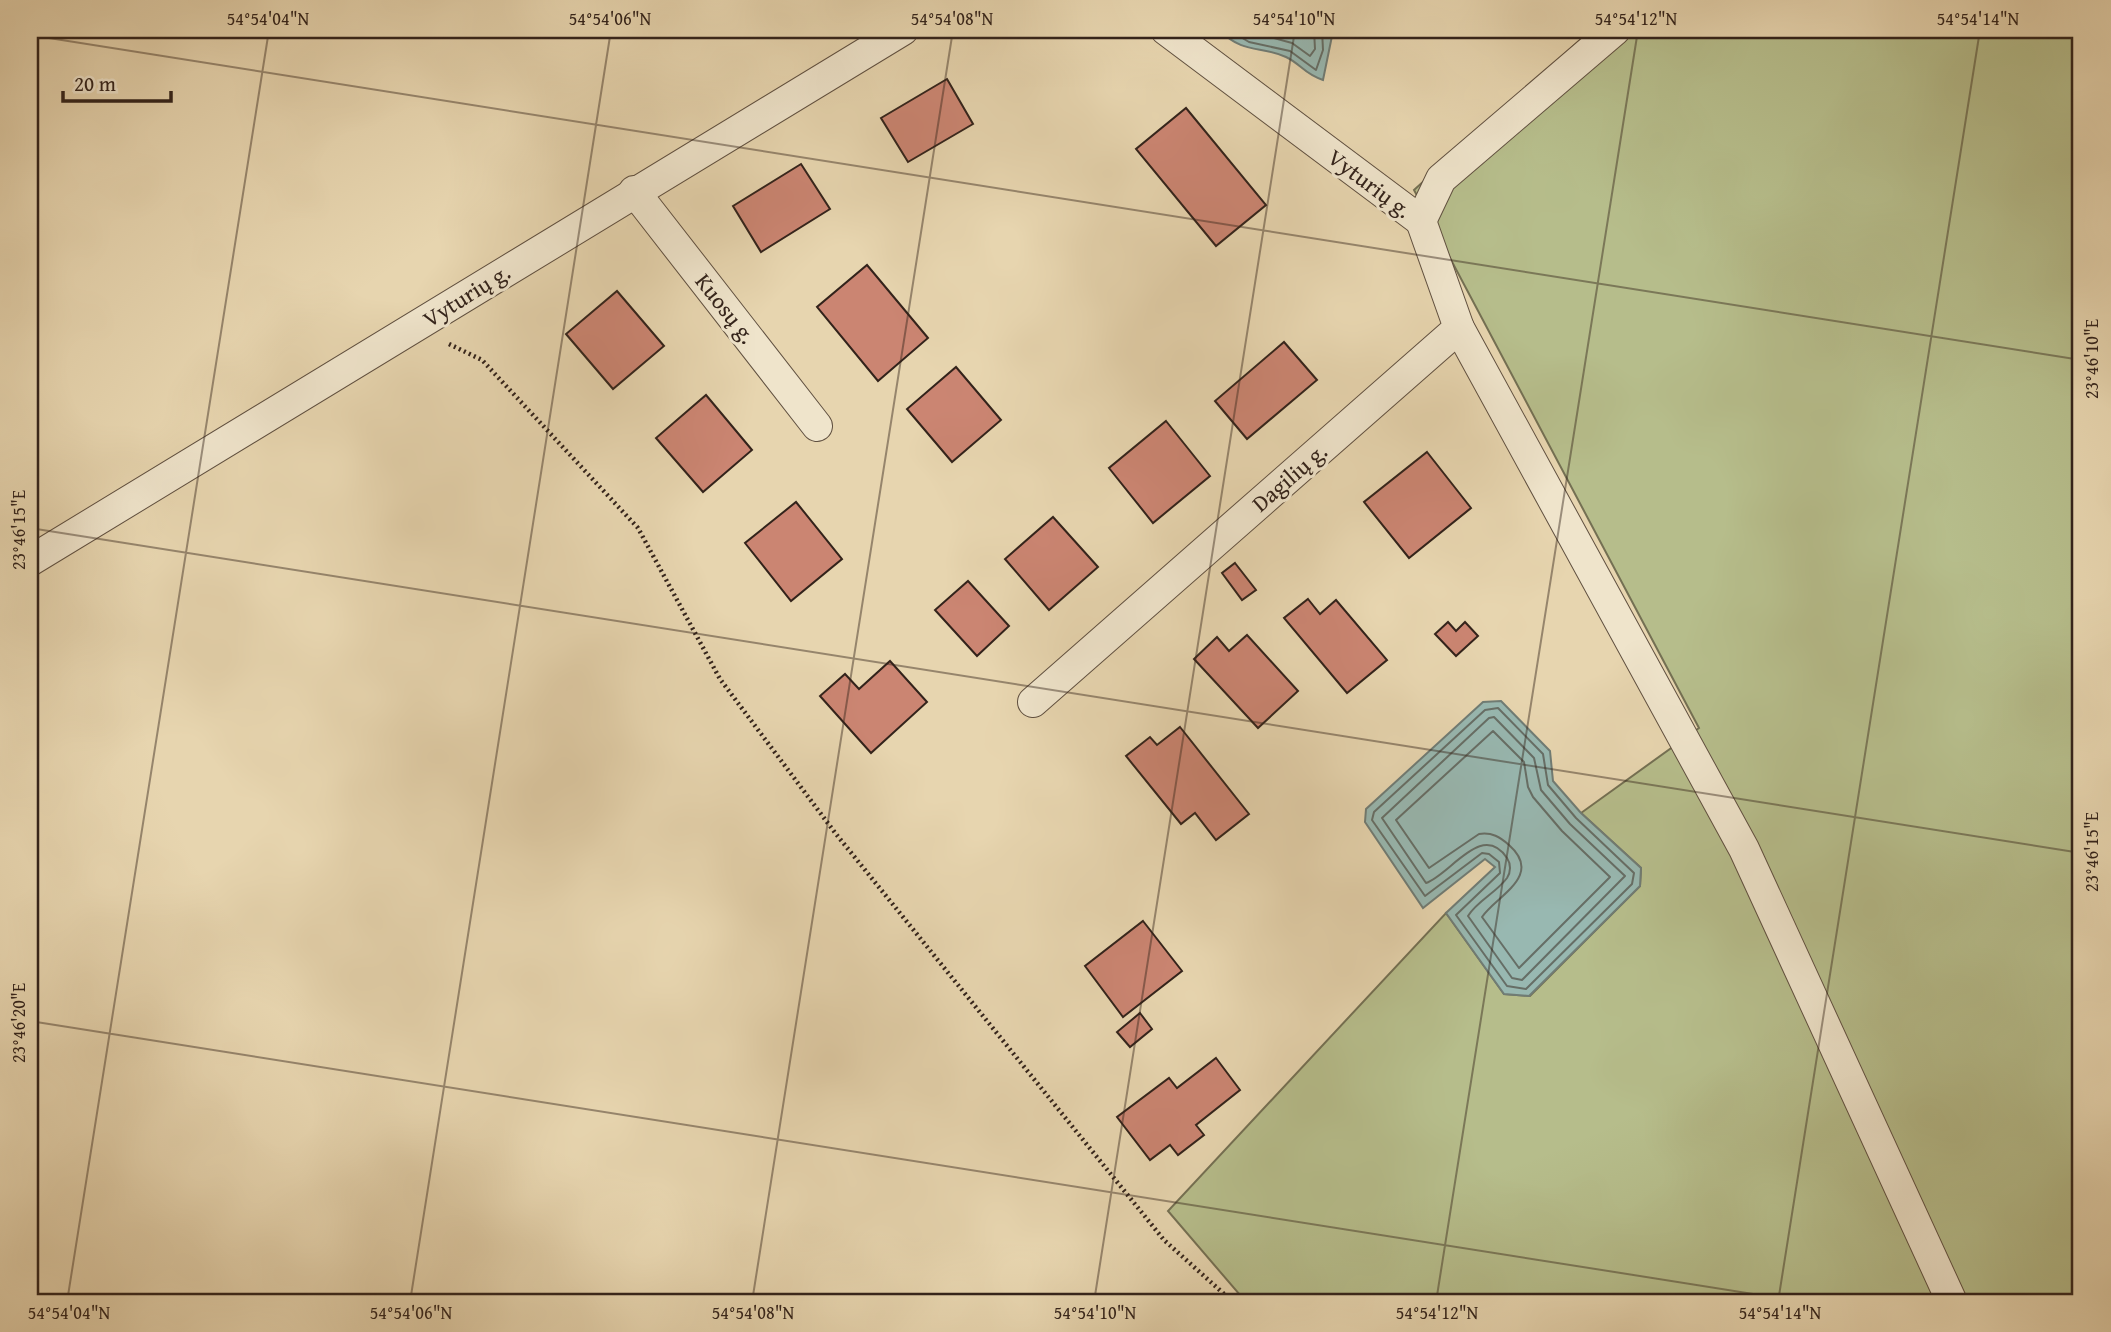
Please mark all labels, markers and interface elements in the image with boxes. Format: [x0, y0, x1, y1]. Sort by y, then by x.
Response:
text: 54°54'04"N [227, 5, 310, 32]
text: 54°54'06"N [569, 5, 652, 32]
text: 54°54'08"N [911, 5, 994, 32]
text: 54°54'10"N [1253, 5, 1336, 32]
text: 54°54'12"N [1595, 5, 1678, 32]
text: 54°54'14"N [1937, 5, 2020, 32]
scale bar [63, 60, 172, 104]
text: 20 m [74, 68, 116, 99]
street label: Vyturių g. [1321, 140, 1419, 226]
street label: Vyturių g. [416, 255, 516, 335]
street label: Kuosų g. [688, 266, 764, 350]
text: 23°46'10"E [2078, 319, 2105, 399]
street label: Dagilių g. [1244, 435, 1334, 519]
text: 23°46'15"E [5, 490, 32, 570]
text: 23°46'15"E [2078, 812, 2105, 892]
text: 23°46'20"E [5, 983, 32, 1063]
text: 54°54'04"N [28, 1299, 111, 1326]
text: 54°54'06"N [370, 1299, 453, 1326]
text: 54°54'08"N [712, 1299, 795, 1326]
text: 54°54'10"N [1054, 1299, 1137, 1326]
text: 54°54'12"N [1396, 1299, 1479, 1326]
text: 54°54'14"N [1739, 1299, 1822, 1326]

